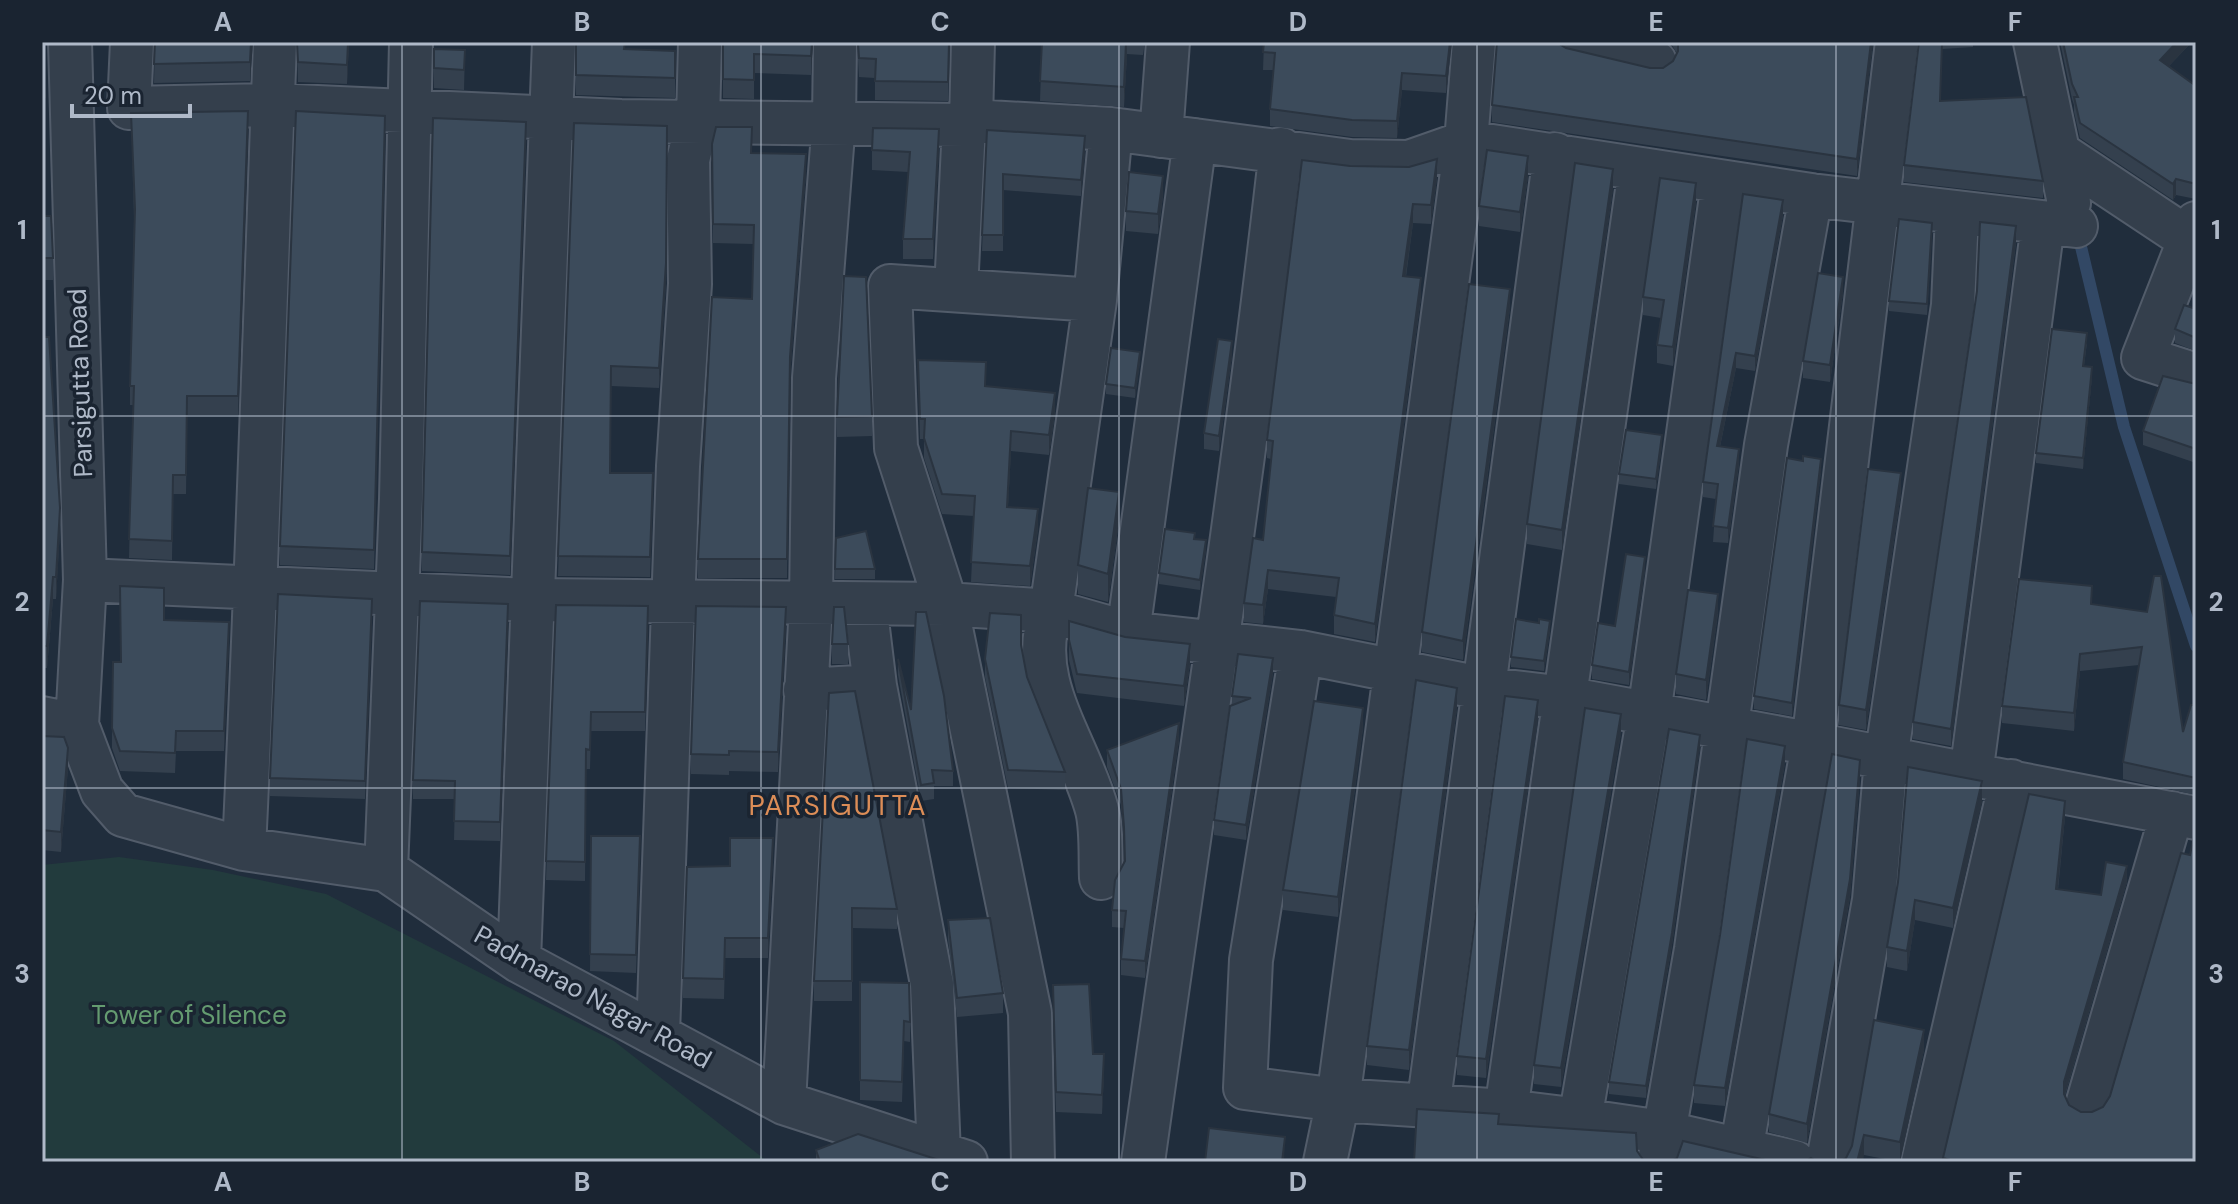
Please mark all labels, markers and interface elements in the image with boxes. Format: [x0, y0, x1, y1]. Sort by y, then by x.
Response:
text: A [214, 5, 232, 39]
text: B [574, 5, 590, 39]
text: C [930, 5, 950, 39]
text: D [1289, 5, 1307, 39]
text: E [1648, 5, 1664, 39]
text: F [2008, 5, 2022, 39]
scale bar [72, 68, 190, 118]
text: 20 m [84, 80, 142, 111]
text: 1 [17, 213, 27, 247]
text: 1 [2211, 213, 2221, 247]
street label: Parsigutta Road [60, 288, 100, 478]
text: 2 [14, 585, 30, 619]
text: 2 [2208, 585, 2224, 619]
district label: PARSIGUTTA [748, 787, 928, 824]
street label: Padmarao Nagar Road [468, 918, 718, 1076]
text: 3 [14, 957, 30, 991]
text: 3 [2208, 957, 2224, 991]
park label: Tower of Silence [91, 998, 287, 1032]
text: A [214, 1165, 232, 1199]
text: B [574, 1165, 590, 1199]
text: C [930, 1165, 950, 1199]
text: D [1289, 1165, 1307, 1199]
text: E [1648, 1165, 1664, 1199]
text: F [2008, 1165, 2022, 1199]

